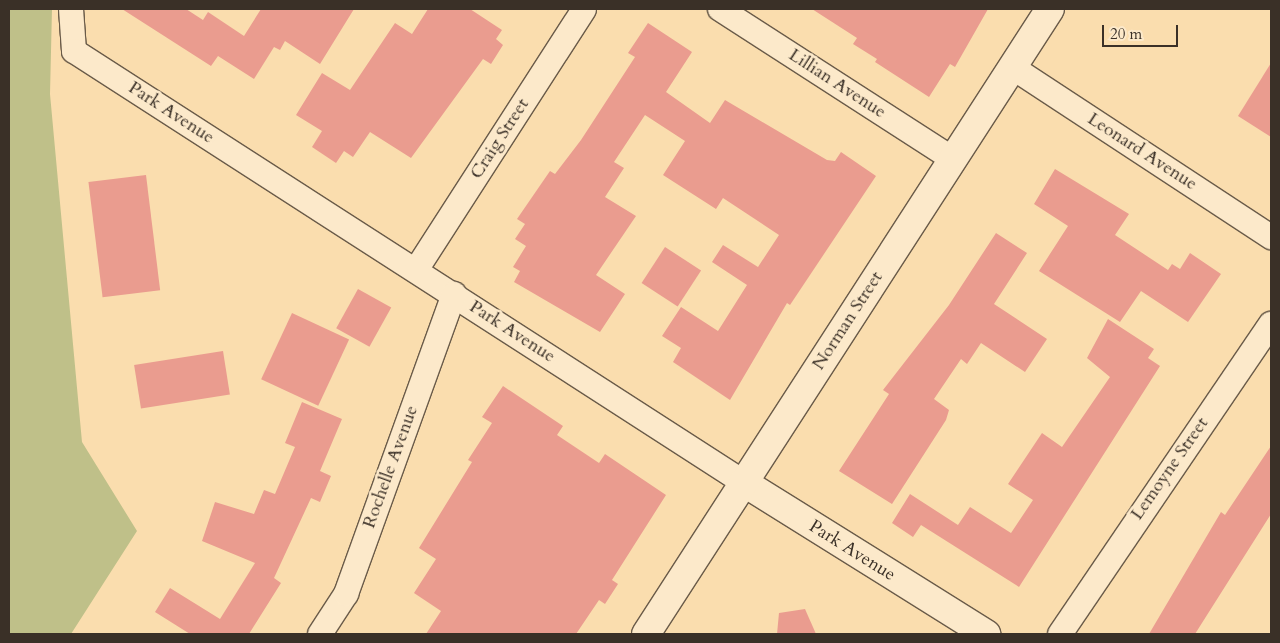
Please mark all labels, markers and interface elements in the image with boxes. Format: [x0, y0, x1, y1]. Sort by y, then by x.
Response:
scale bar [1105, 15, 1181, 47]
text: 20 m [1110, 24, 1142, 44]
street label: Lillian Avenue [784, 45, 890, 123]
street label: Park Avenue [124, 77, 218, 149]
street label: Craig Street [466, 95, 534, 183]
street label: Leonard Avenue [1083, 109, 1201, 195]
street label: Norman Street [808, 268, 888, 374]
street label: Park Avenue [465, 296, 559, 368]
street label: Rochelle Avenue [359, 403, 423, 531]
street label: Lemoyne Street [1127, 414, 1213, 524]
street label: Park Avenue [805, 516, 899, 586]

